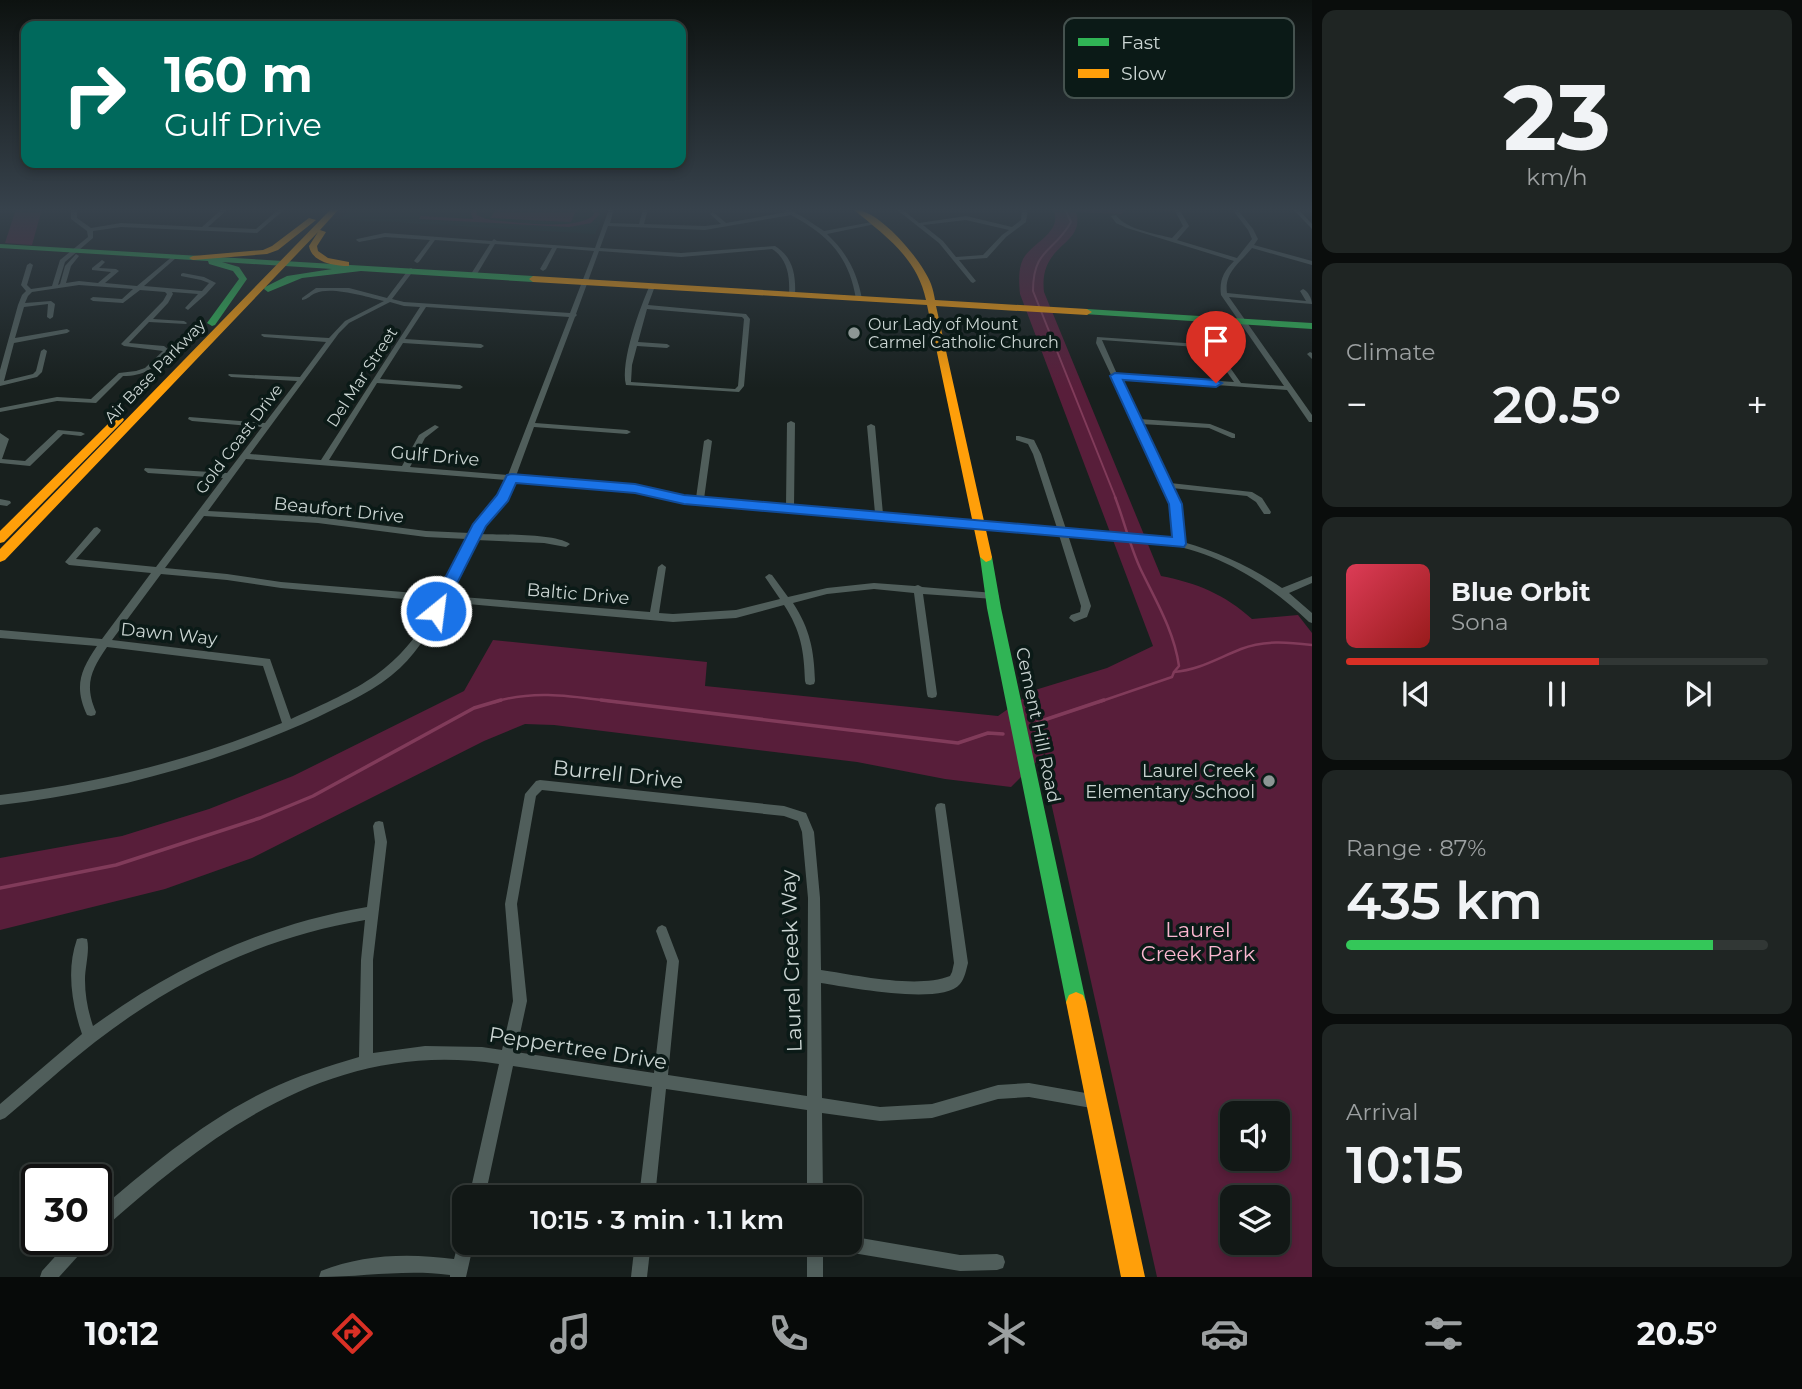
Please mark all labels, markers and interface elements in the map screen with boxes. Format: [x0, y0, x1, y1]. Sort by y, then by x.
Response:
legend [1064, 18, 1294, 98]
text: Fast [1121, 31, 1161, 54]
text: 160 m [164, 45, 313, 104]
icon: right [49, 49, 140, 140]
text: Slow [1121, 62, 1166, 85]
text: 23 [1503, 62, 1611, 173]
text: Gulf Drive [164, 105, 322, 144]
text: km/h [1526, 163, 1588, 191]
pin [1186, 311, 1246, 383]
street label: Air Base Parkway [101, 315, 210, 427]
place label: Our Lady of Mount Carmel Catholic Church [868, 315, 1059, 352]
icon: arrive [1197, 322, 1235, 360]
street label: Del Mar Street [323, 323, 402, 430]
marker: Our Lady of Mount Carmel Catholic Church [846, 325, 862, 341]
text: Climate [1346, 338, 1435, 366]
text: 20.5° [1493, 373, 1621, 436]
street label: Gold Coast Drive [192, 380, 286, 498]
text: − [1346, 381, 1368, 428]
text: + [1746, 381, 1768, 428]
street label: Gulf Drive [390, 441, 480, 471]
street label: Beaufort Drive [273, 492, 405, 528]
position arrow [399, 574, 473, 648]
text: Blue Orbit [1451, 576, 1590, 608]
street label: Baltic Drive [526, 579, 630, 609]
text: Sona [1451, 608, 1509, 636]
street label: Dawn Way [120, 618, 219, 650]
street label: Cement Hill Road [1011, 645, 1065, 805]
icon: previous [1397, 675, 1435, 713]
icon: pause [1538, 675, 1576, 713]
icon: next [1679, 675, 1717, 713]
street label: Burrell Drive [552, 755, 684, 793]
place label: Laurel Creek Elementary School [1085, 760, 1255, 803]
marker: Laurel Creek Elementary School [1261, 773, 1277, 789]
text: Range · 87% [1346, 834, 1486, 862]
street label: Laurel Creek Way [775, 869, 807, 1053]
text: 435 km [1346, 869, 1543, 932]
park label: Laurel Creek Park [1141, 917, 1256, 966]
street label: Peppertree Drive [487, 1022, 669, 1074]
text: Arrival [1346, 1098, 1419, 1126]
map controls [1220, 1101, 1290, 1255]
button: sound [1220, 1101, 1290, 1171]
text: 10:15 [1346, 1133, 1464, 1196]
speed limit sign: 30 [21, 1164, 112, 1255]
button: layers [1220, 1185, 1290, 1255]
text: 10:15 · 3 min · 1.1 km [530, 1204, 784, 1236]
icon: directions [328, 1309, 377, 1358]
icon: music [546, 1309, 595, 1358]
icon: phone [764, 1309, 813, 1358]
icon: climate [982, 1309, 1031, 1358]
icon: car [1200, 1309, 1249, 1358]
icon: filters [1419, 1309, 1468, 1358]
text: 10:12 [85, 1314, 159, 1353]
text: 20.5° [1637, 1314, 1717, 1353]

